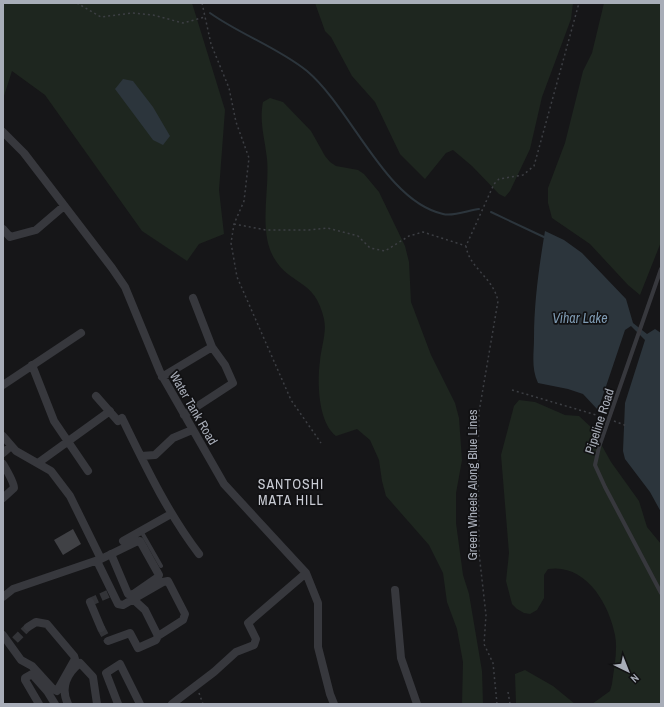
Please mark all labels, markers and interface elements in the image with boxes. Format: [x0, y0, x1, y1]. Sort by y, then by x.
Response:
water label: Vihar Lake [552, 309, 608, 327]
street label: Water Tank Road [166, 368, 221, 448]
street label: Pipeline Road [581, 386, 618, 456]
street label: Green Wheels Along Blue Lines [464, 409, 481, 561]
district label: SANTOSHI MATA HILL [258, 475, 324, 509]
north arrow [608, 651, 648, 691]
text: N [628, 671, 642, 686]

